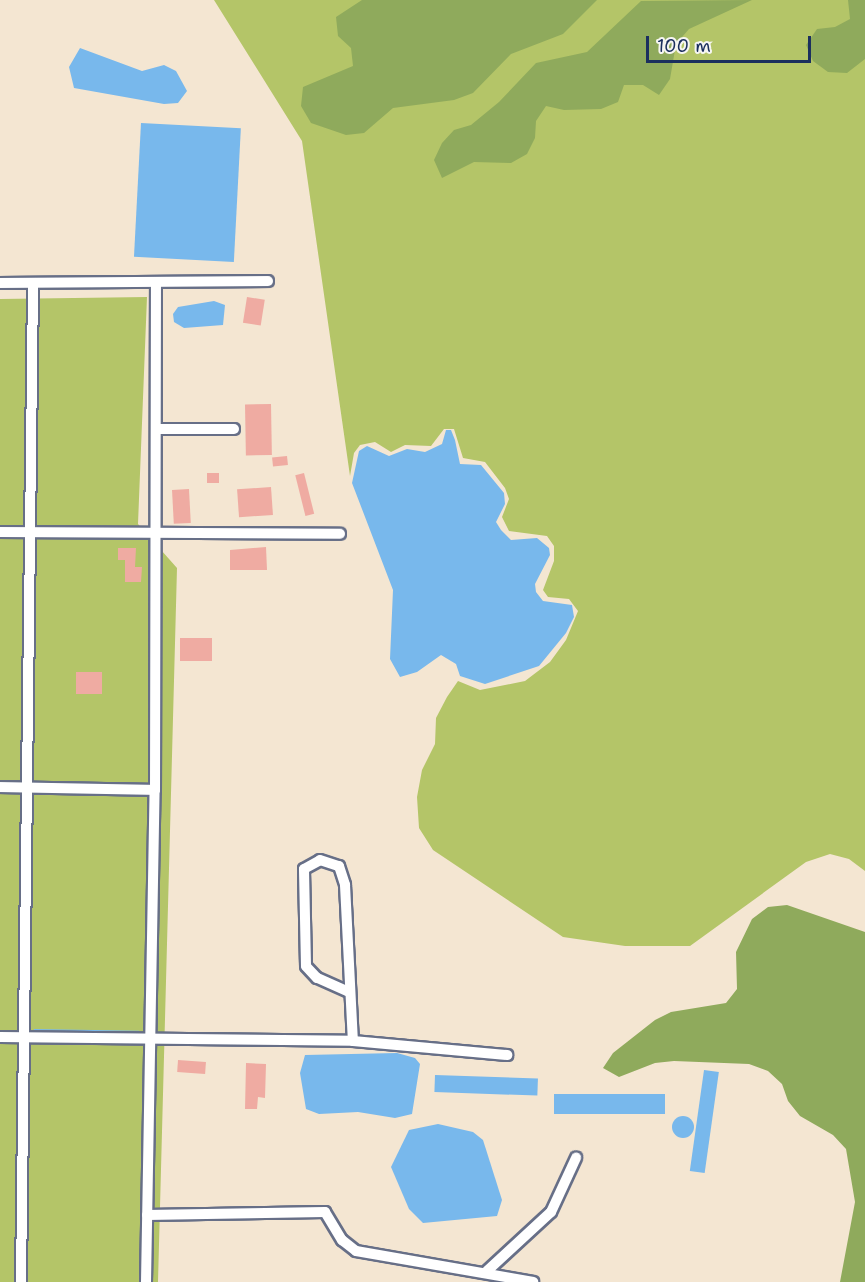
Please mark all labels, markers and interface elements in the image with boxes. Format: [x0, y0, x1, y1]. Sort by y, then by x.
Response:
scale bar [649, 24, 814, 62]
text: 100 m [657, 34, 711, 58]

